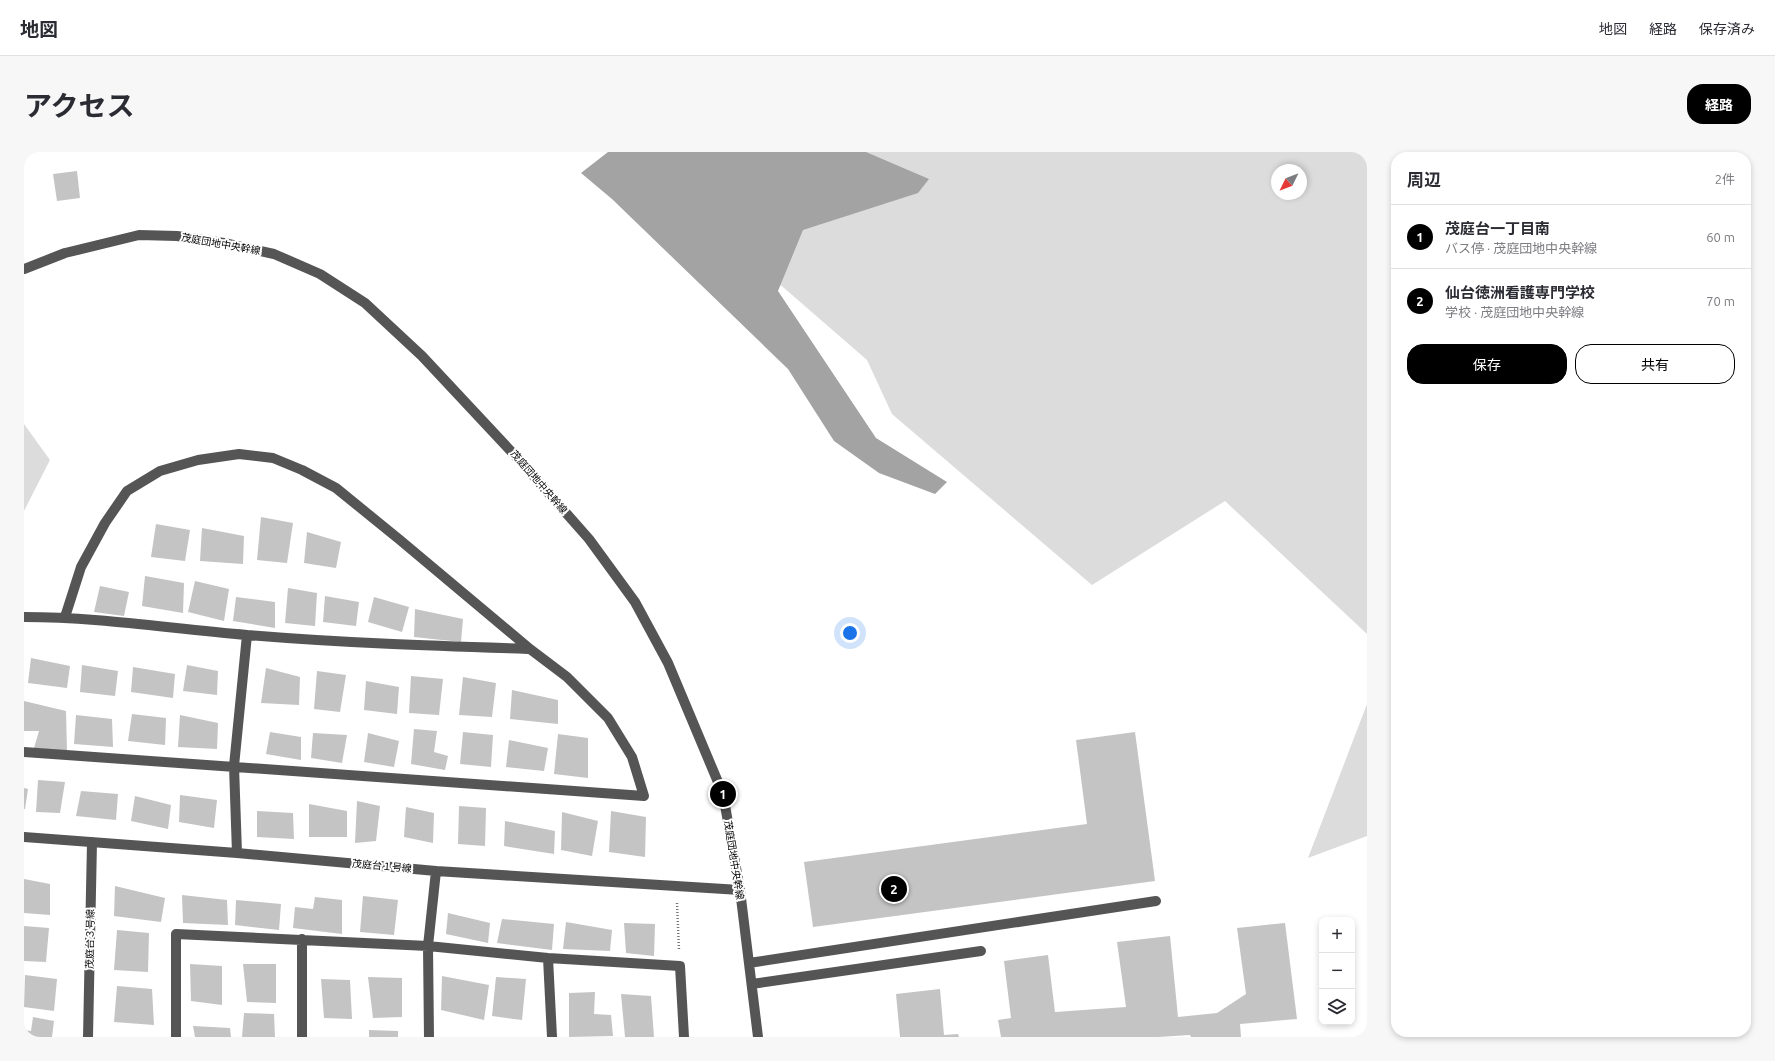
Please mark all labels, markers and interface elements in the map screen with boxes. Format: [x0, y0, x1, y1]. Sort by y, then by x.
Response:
text: 地図 [20, 18, 58, 40]
text: 地図 [1599, 21, 1627, 37]
text: 経路 [1649, 21, 1677, 37]
text: 保存済み [1699, 21, 1755, 37]
button: 経路 [1687, 84, 1751, 124]
text: アクセス [24, 90, 135, 121]
north arrow [1271, 164, 1307, 200]
text: 周辺 [1407, 170, 1441, 189]
text: 2件 [1715, 172, 1735, 186]
text: 茂庭台一丁目南 [1445, 220, 1550, 237]
text: 1 [1416, 230, 1424, 244]
text: 60 m [1706, 230, 1735, 244]
street label: 茂庭団地中央幹線 [181, 232, 261, 256]
text: バス停 · 茂庭団地中央幹線 [1445, 241, 1597, 255]
text: 仙台徳洲看護専門学校 [1445, 284, 1595, 301]
text: 2 [1416, 294, 1424, 308]
text: 70 m [1706, 294, 1735, 308]
text: 学校 · 茂庭団地中央幹線 [1445, 305, 1584, 319]
button: 保存 [1407, 344, 1567, 384]
button: 共有 [1575, 344, 1735, 384]
street label: 茂庭団地中央幹線 [509, 448, 569, 516]
your location [840, 623, 860, 643]
pin: 1 [710, 779, 736, 809]
street label: 茂庭団地中央幹線 [722, 820, 746, 900]
street label: 茂庭台１号線 [352, 858, 412, 874]
pin: 2 [881, 874, 907, 904]
street label: 茂庭台３号線 [84, 909, 96, 969]
map controls [1319, 917, 1355, 1025]
button: + [1319, 917, 1355, 953]
button: − [1319, 953, 1355, 989]
button: layers [1319, 989, 1355, 1025]

